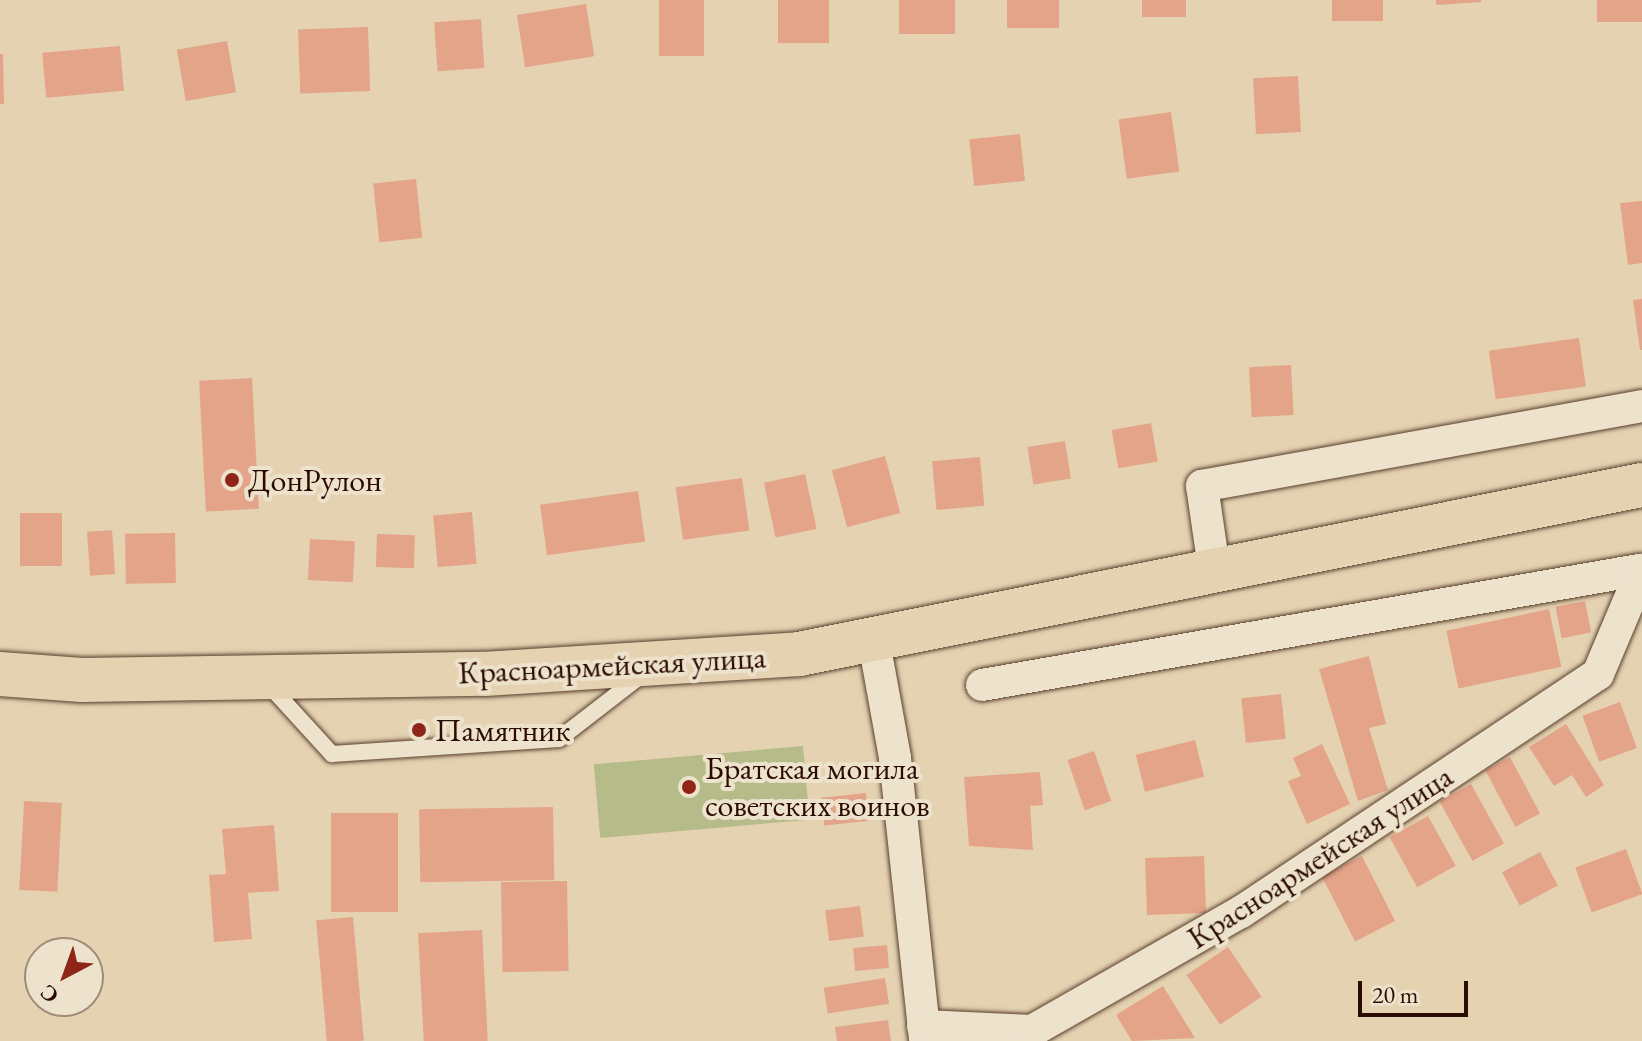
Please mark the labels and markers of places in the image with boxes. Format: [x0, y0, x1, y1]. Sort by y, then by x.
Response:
place label: ДонРулон [248, 461, 382, 499]
marker: ДонРулон [223, 471, 241, 489]
place label: Памятник [435, 711, 571, 749]
marker: Памятник [410, 721, 428, 739]
place label: Братская могила советских воинов [705, 750, 930, 825]
marker: Братская могила советских воинов [680, 778, 698, 796]

